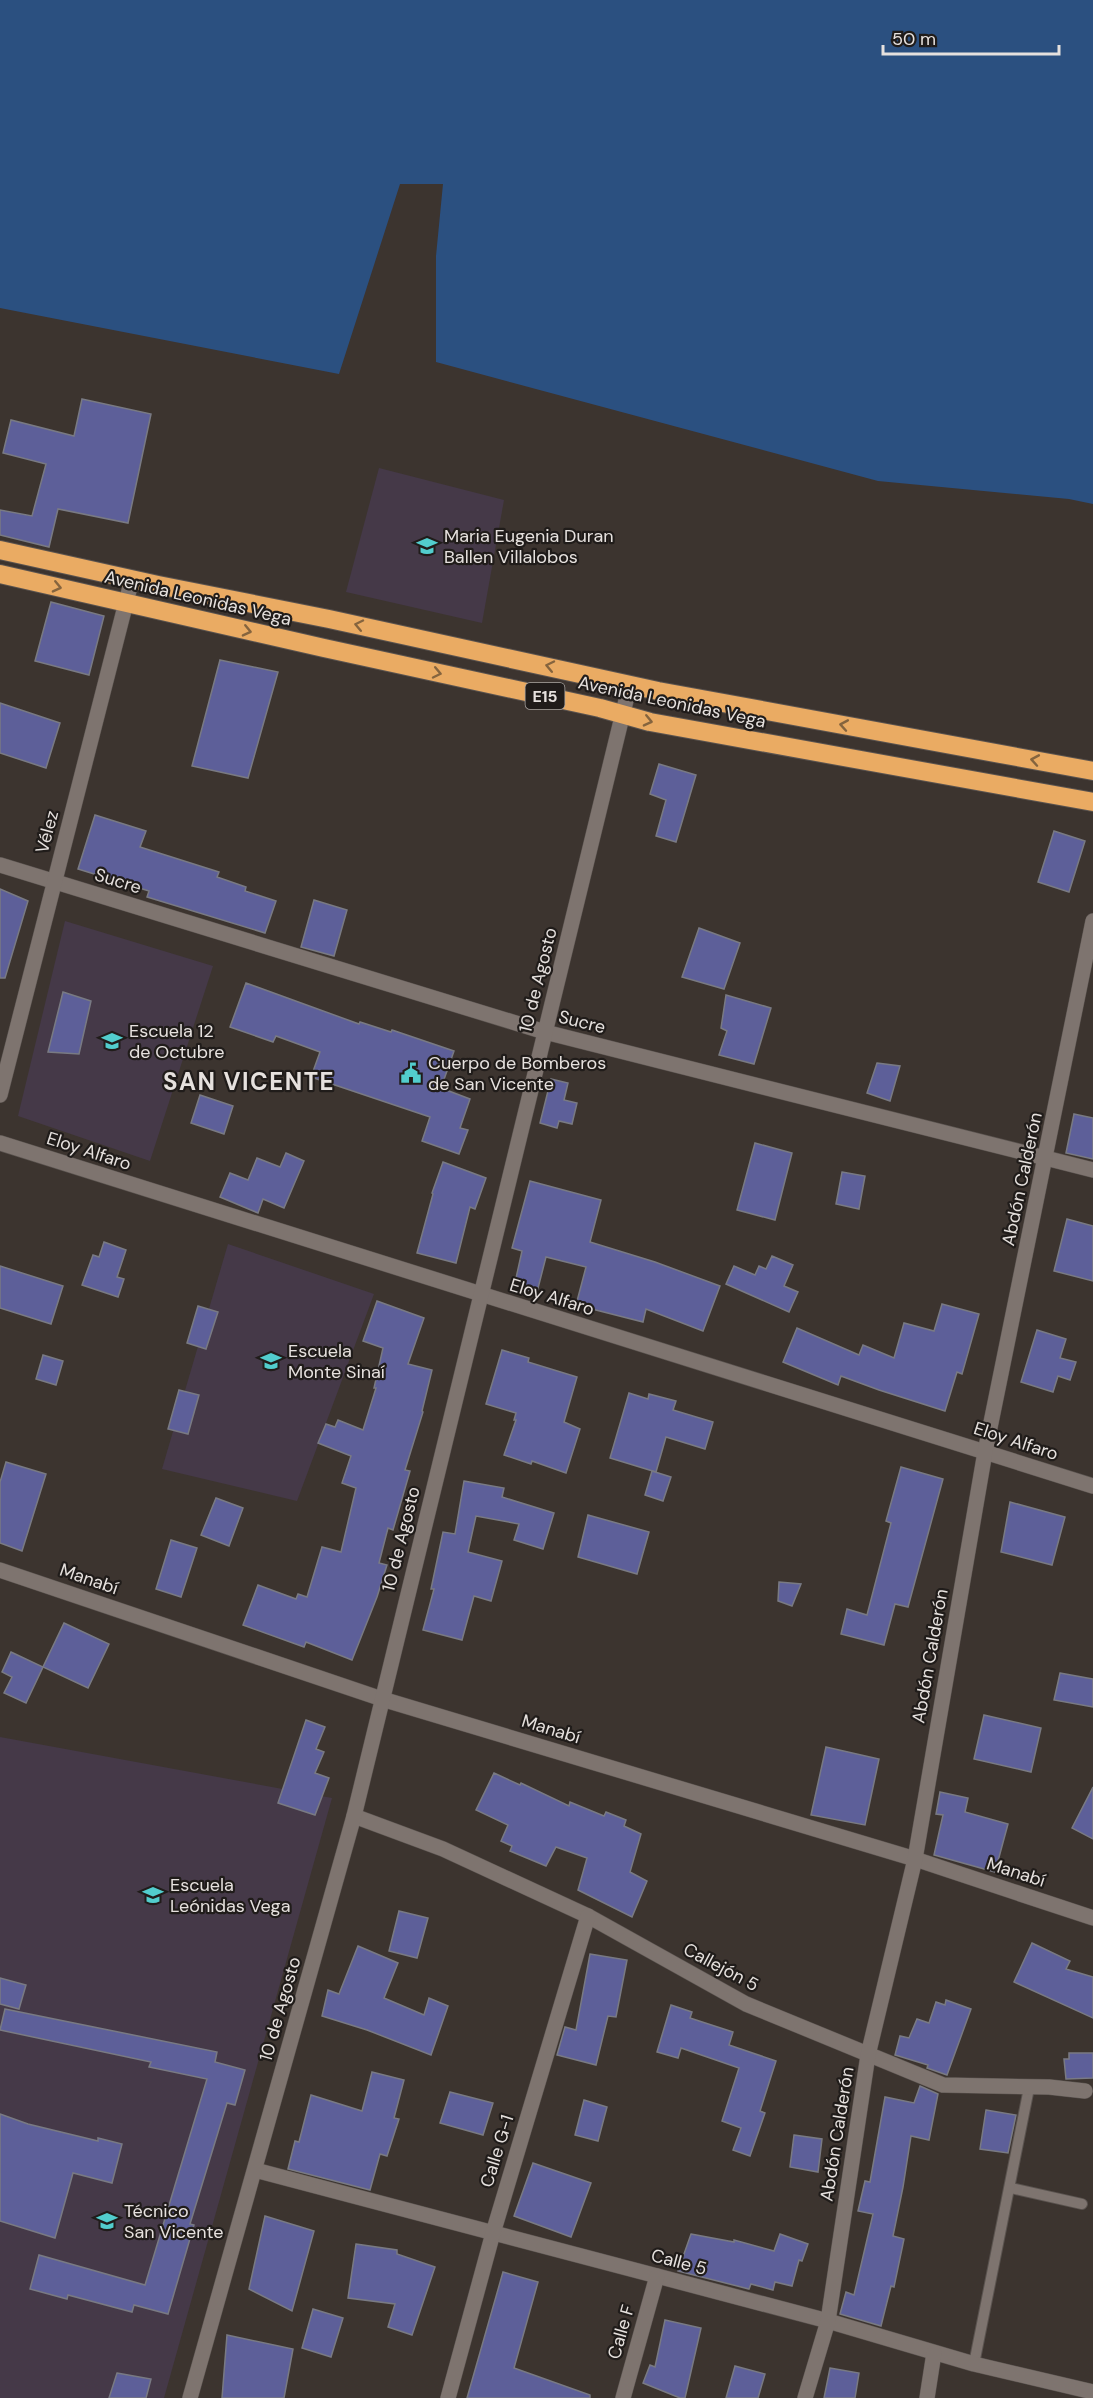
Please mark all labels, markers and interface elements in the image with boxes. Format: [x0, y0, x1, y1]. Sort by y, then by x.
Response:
scale bar [883, 18, 1058, 56]
text: 50 m [892, 27, 936, 51]
place label: Maria Eugenia Duran Ballen Villalobos [444, 524, 614, 569]
school or university icon: Maria Eugenia Duran Ballen Villalobos [415, 534, 439, 558]
street label: Avenida Leonidas Vega [102, 565, 294, 631]
one-way arrow [52, 580, 62, 593]
one-way arrow [354, 619, 364, 632]
one-way arrow [242, 623, 252, 636]
one-way arrow [545, 660, 555, 673]
one-way arrow [432, 666, 442, 679]
street label: Avenida Leonidas Vega [576, 670, 768, 734]
road number: E15 [526, 683, 564, 709]
one-way arrow [643, 714, 653, 727]
one-way arrow [839, 719, 849, 732]
one-way arrow [1031, 754, 1041, 767]
street label: Vélez [30, 808, 64, 856]
street label: Sucre [92, 863, 144, 899]
street label: 10 de Agosto [513, 925, 563, 1035]
street label: Sucre [556, 1005, 608, 1039]
place label: Escuela 12 de Octubre [129, 1019, 224, 1064]
school or university icon: Escuela 12 de Octubre [100, 1029, 124, 1053]
place label: Cuerpo de Bomberos de San Vicente [428, 1051, 606, 1096]
public building icon: Cuerpo de Bomberos de San Vicente [399, 1061, 423, 1085]
district label: SAN VICENTE [163, 1066, 335, 1097]
street label: Abdón Calderón [996, 1110, 1048, 1248]
street label: Eloy Alfaro [44, 1126, 134, 1176]
street label: Eloy Alfaro [507, 1273, 597, 1321]
place label: Escuela Monte Sinaí [288, 1339, 385, 1384]
school or university icon: Escuela Monte Sinaí [259, 1349, 283, 1373]
street label: Eloy Alfaro [971, 1416, 1061, 1466]
street label: 10 de Agosto [376, 1484, 426, 1594]
street label: Manabí [57, 1558, 121, 1600]
street label: Abdón Calderón [906, 1587, 954, 1725]
street label: Manabí [519, 1709, 583, 1749]
street label: Manabí [984, 1851, 1048, 1893]
place label: Escuela Leónidas Vega [170, 1873, 290, 1918]
school or university icon: Escuela Leónidas Vega [141, 1883, 165, 1907]
street label: Callejón 5 [679, 1937, 763, 1997]
street label: 10 de Agosto [254, 1954, 306, 2064]
street label: Abdón Calderón [815, 2065, 859, 2203]
street label: Calle G-1 [475, 2112, 519, 2190]
place label: Técnico San Vicente [124, 2199, 224, 2244]
school or university icon: Técnico San Vicente [95, 2209, 119, 2233]
street label: Calle 5 [649, 2243, 709, 2281]
street label: Calle F [602, 2302, 640, 2362]

